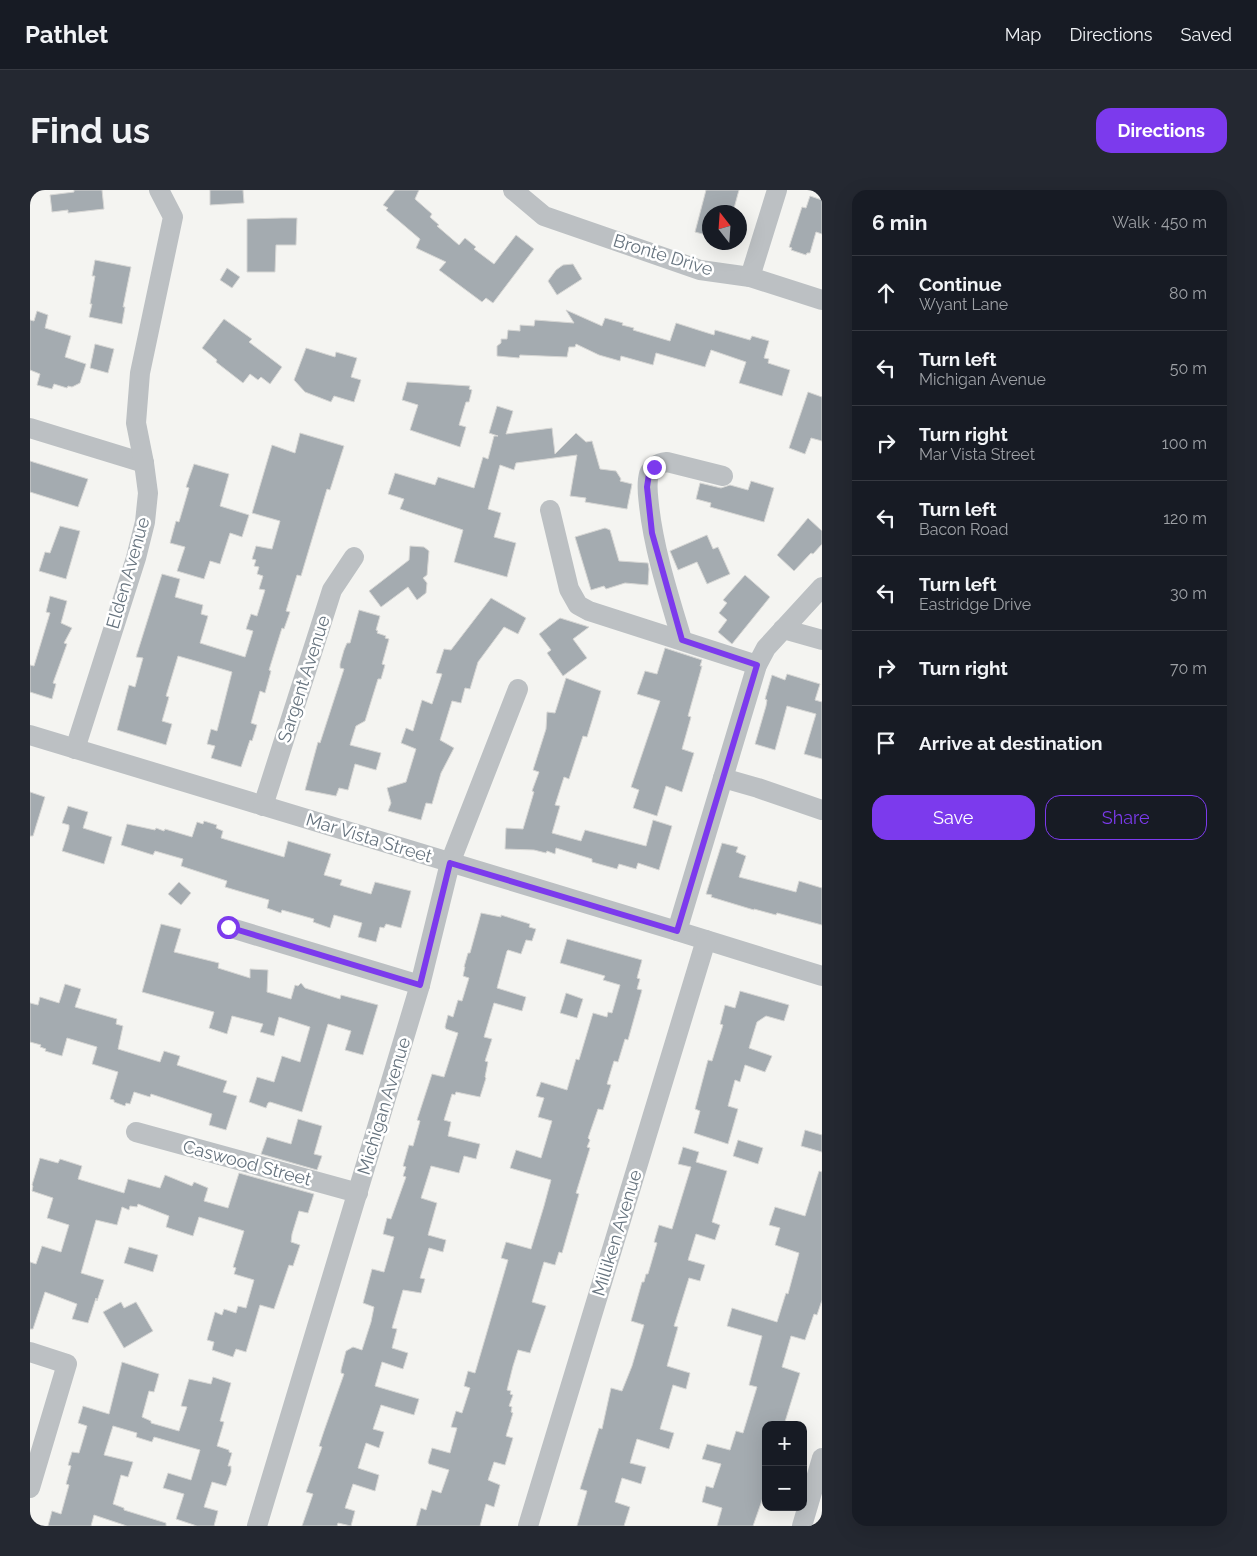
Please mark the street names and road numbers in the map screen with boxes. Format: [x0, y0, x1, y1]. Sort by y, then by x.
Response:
street label: Bronte Drive [611, 229, 716, 280]
street label: Elden Avenue [102, 514, 154, 631]
street label: Sargent Avenue [273, 612, 334, 745]
street label: Mar Vista Street [304, 808, 435, 867]
street label: Michigan Avenue [353, 1034, 415, 1177]
street label: Caswood Street [181, 1135, 314, 1190]
street label: Milliken Avenue [587, 1167, 646, 1298]

